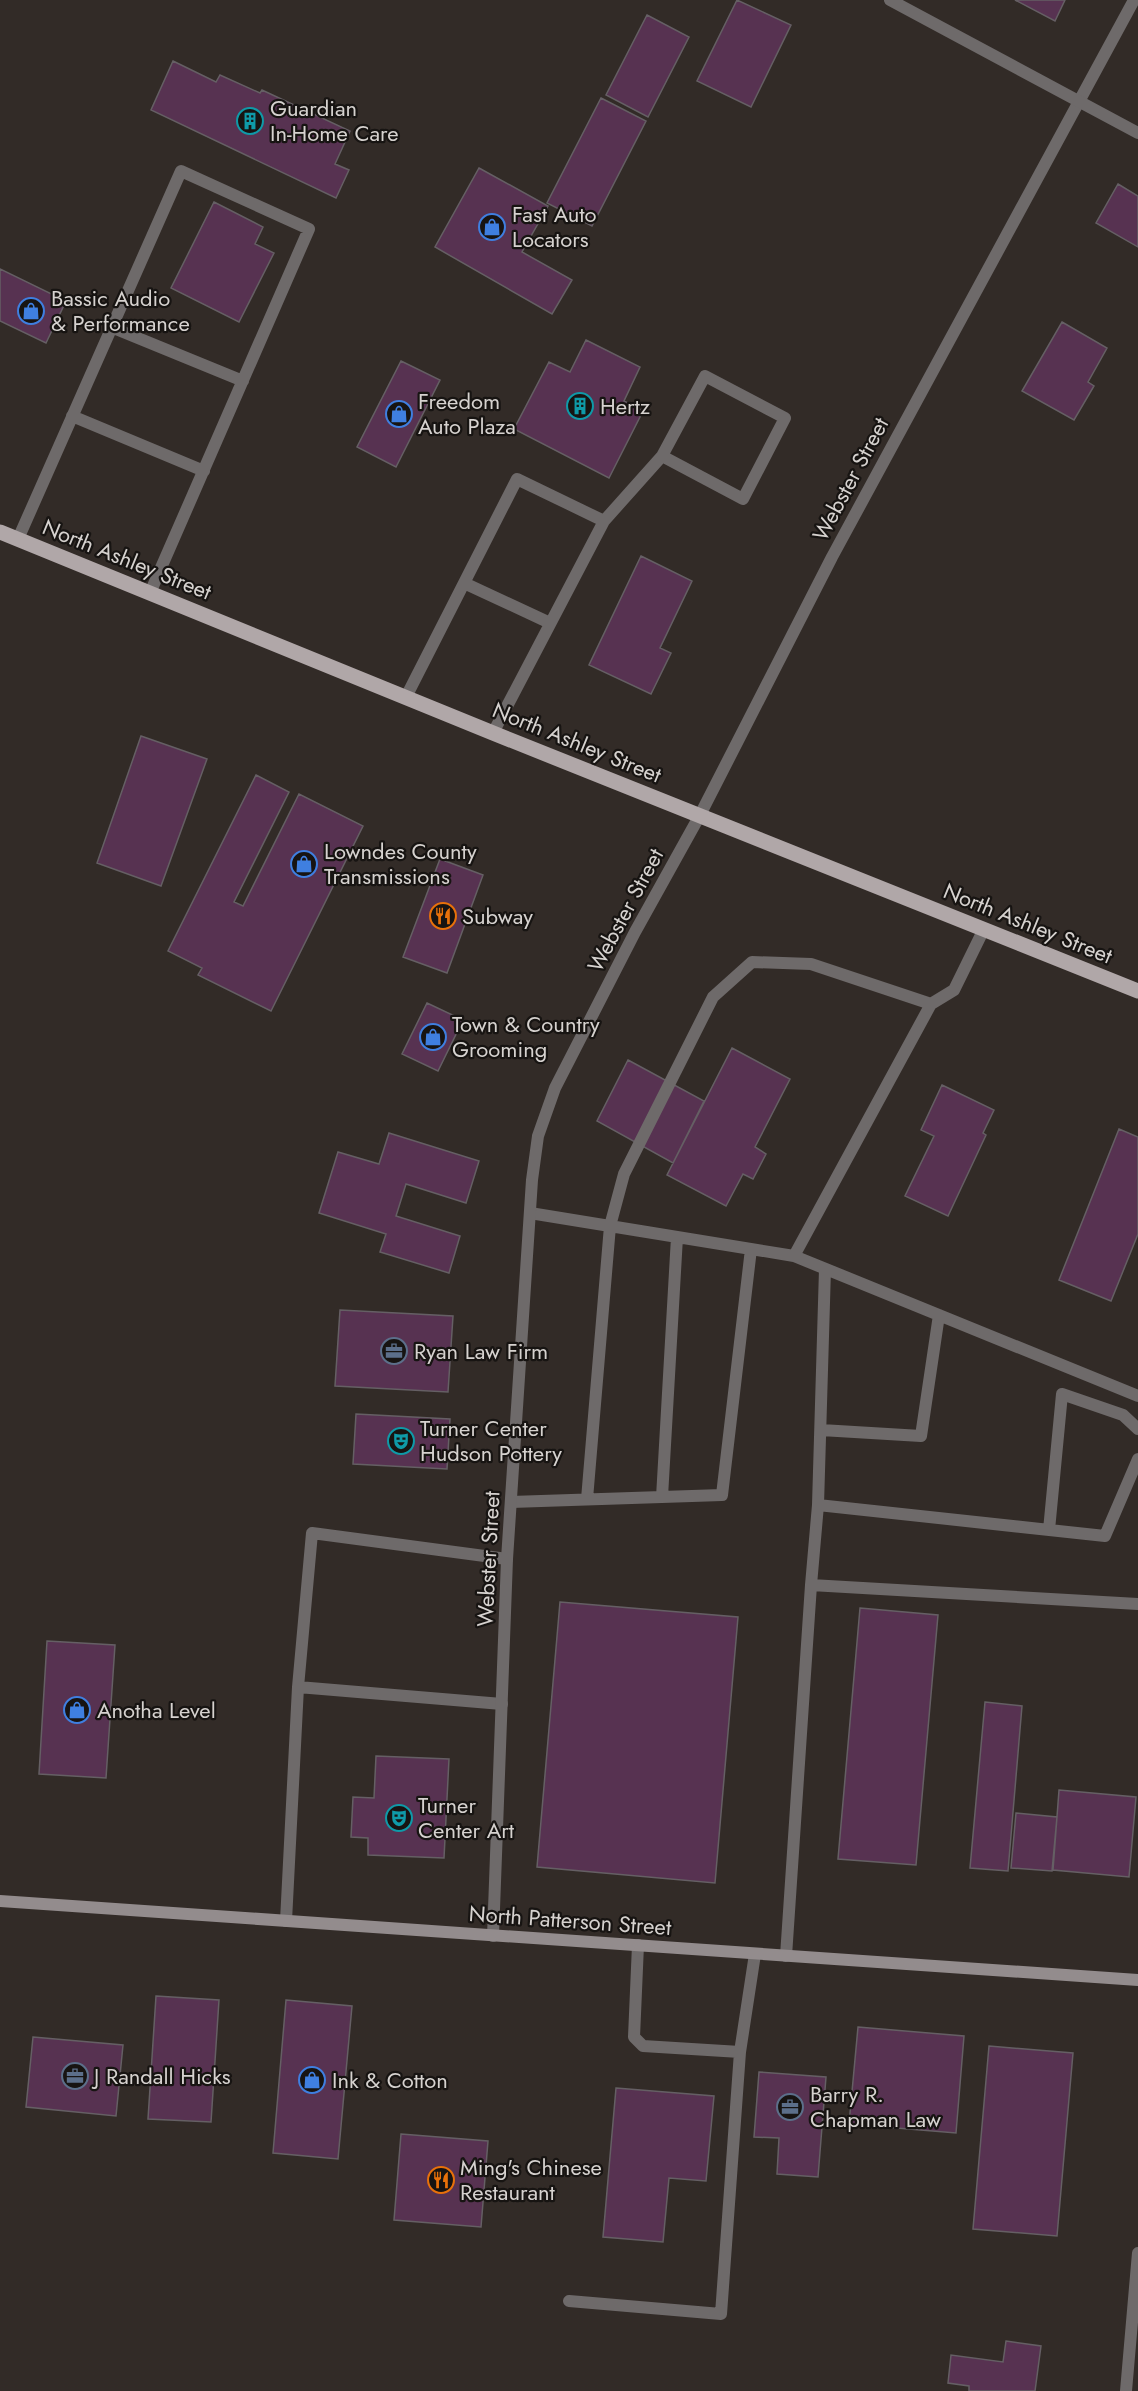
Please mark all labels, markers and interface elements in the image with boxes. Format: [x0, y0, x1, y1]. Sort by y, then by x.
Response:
place label: Guardian In-Home Care [270, 92, 399, 149]
building icon: Guardian In-Home Care [235, 106, 265, 136]
place label: Fast Auto Locators [512, 198, 597, 255]
shop icon: Fast Auto Locators [477, 212, 507, 242]
place label: Bassic Audio & Performance [51, 282, 190, 339]
shop icon: Bassic Audio & Performance [16, 296, 46, 326]
place label: Freedom Auto Plaza [418, 385, 516, 442]
place label: Hertz [600, 390, 650, 422]
building icon: Hertz [565, 391, 595, 421]
shop icon: Freedom Auto Plaza [384, 399, 414, 429]
street label: Webster Street [804, 411, 896, 547]
street label: North Ashley Street [38, 510, 217, 608]
street label: North Ashley Street [488, 693, 667, 791]
place label: Lowndes County Transmissions [324, 835, 477, 892]
street label: Webster Street [579, 842, 671, 978]
shop icon: Lowndes County Transmissions [289, 849, 319, 879]
street label: North Ashley Street [939, 874, 1118, 972]
place label: Subway [462, 900, 533, 932]
restaurant icon: Subway [428, 901, 458, 931]
place label: Town & Country Grooming [452, 1008, 600, 1065]
shop icon: Town & Country Grooming [418, 1022, 448, 1052]
place label: Ryan Law Firm [414, 1335, 548, 1367]
office icon: Ryan Law Firm [379, 1336, 409, 1366]
place label: Turner Center Hudson Pottery [420, 1412, 562, 1469]
theatre icon: Turner Center Hudson Pottery [386, 1426, 416, 1456]
street label: Webster Street [468, 1490, 508, 1628]
place label: Anotha Level [97, 1694, 216, 1726]
shop icon: Anotha Level [62, 1695, 92, 1725]
place label: Turner Center Art [418, 1789, 515, 1846]
theatre icon: Turner Center Art [384, 1803, 414, 1833]
street label: North Patterson Street [468, 1897, 673, 1943]
place label: J Randall Hicks [91, 2060, 231, 2092]
office icon: J Randall Hicks [60, 2061, 90, 2091]
place label: Ink & Cotton [332, 2064, 448, 2096]
shop icon: Ink & Cotton [297, 2065, 327, 2095]
place label: Barry R. Chapman Law [810, 2078, 941, 2135]
office icon: Barry R. Chapman Law [775, 2092, 805, 2122]
place label: Ming's Chinese Restaurant [460, 2151, 602, 2208]
restaurant icon: Ming's Chinese Restaurant [426, 2165, 456, 2195]

